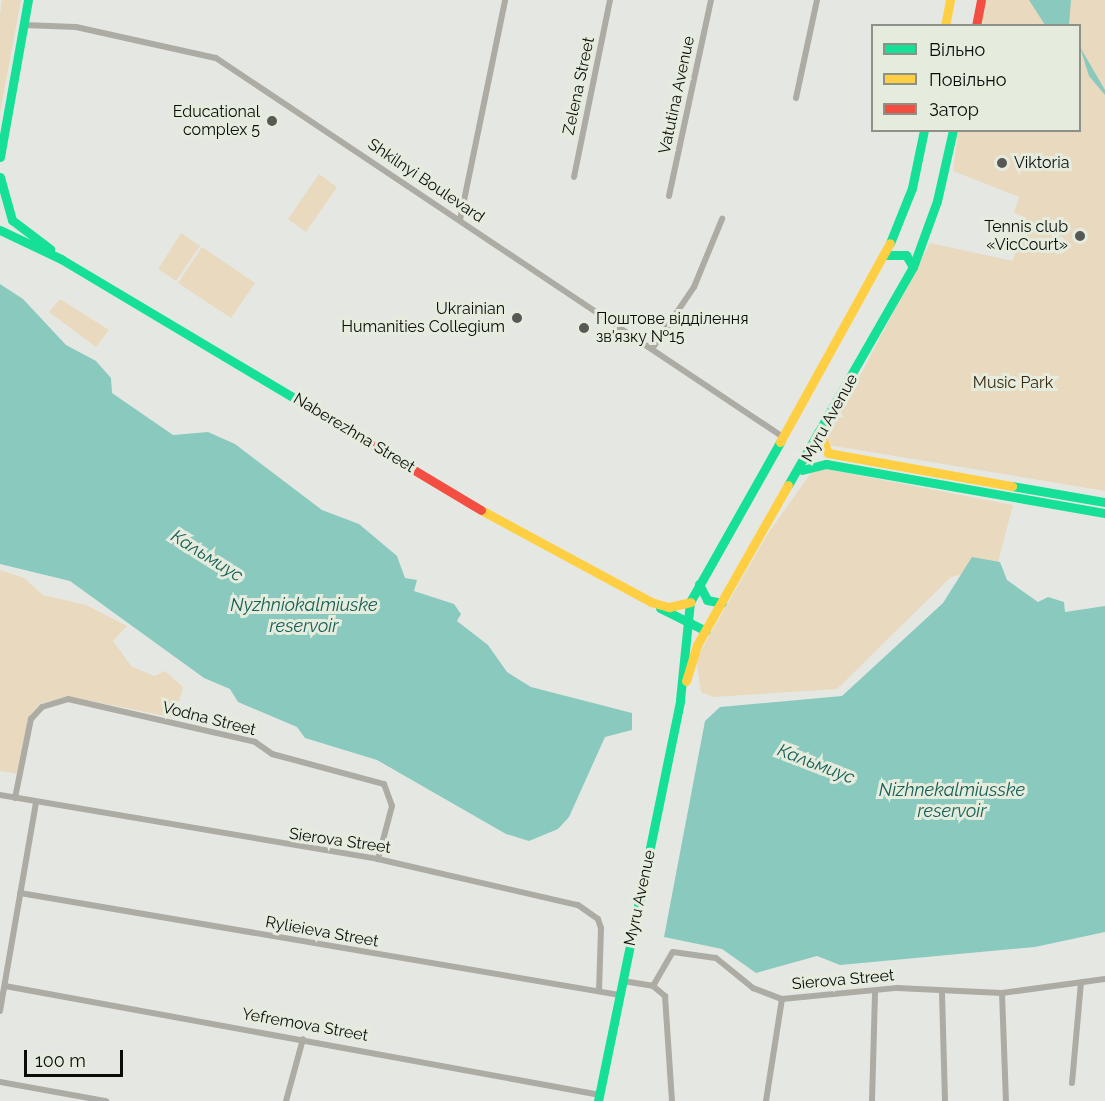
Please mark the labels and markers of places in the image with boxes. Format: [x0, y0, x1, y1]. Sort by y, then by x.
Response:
place label: Educational complex 5 [173, 102, 260, 140]
marker: Educational complex 5 [265, 114, 279, 128]
place label: Viktoria [1014, 153, 1069, 173]
marker: Viktoria [995, 156, 1009, 170]
place label: Tennis club «VicCourt» [984, 217, 1068, 255]
marker: Tennis club «VicCourt» [1073, 229, 1087, 243]
place label: Ukrainian Humanities Collegium [341, 299, 505, 337]
place label: Поштове відділення зв'язку №15 [596, 309, 748, 347]
marker: Ukrainian Humanities Collegium [510, 311, 524, 325]
marker: Поштове відділення зв'язку №15 [577, 321, 591, 335]

